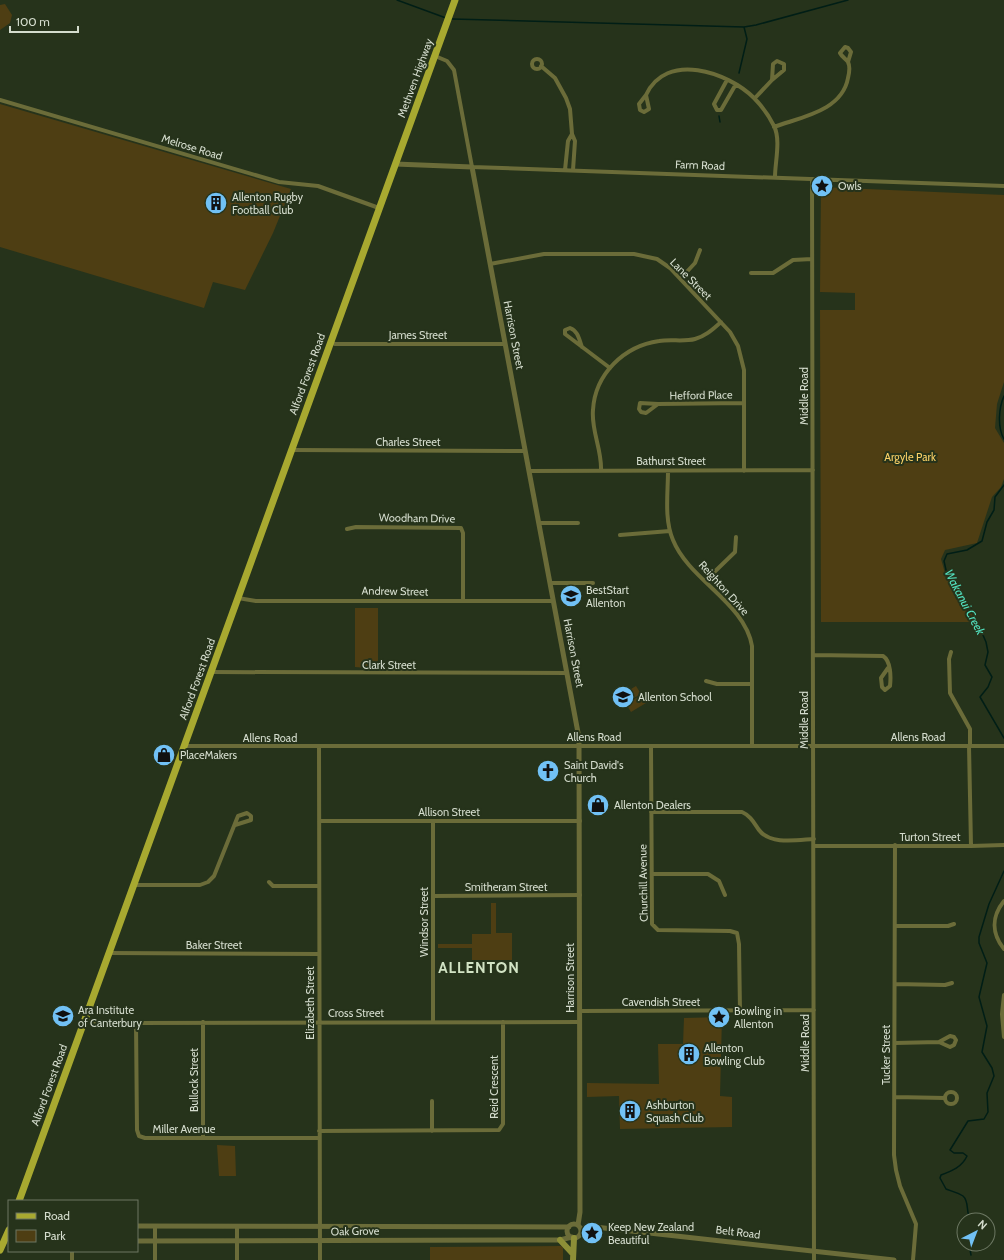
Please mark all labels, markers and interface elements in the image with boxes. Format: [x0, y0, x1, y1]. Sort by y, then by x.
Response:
scale bar [10, 8, 78, 34]
text: 100 m [16, 14, 50, 29]
street label: Methven Highway [394, 36, 436, 120]
street label: Melrose Road [160, 131, 224, 163]
street label: Farm Road [675, 157, 725, 173]
place icon: Owls [809, 173, 835, 199]
place label: Owls [838, 179, 862, 193]
building icon: Allenton Rugby Football Club [203, 190, 229, 216]
place label: Allenton Rugby Football Club [232, 190, 304, 217]
street label: Lane Street [667, 255, 715, 303]
street label: Harrison Street [500, 299, 528, 371]
street label: James Street [388, 328, 448, 342]
street label: Alford Forest Road [286, 331, 328, 417]
street label: Middle Road [797, 367, 811, 425]
street label: Hefford Place [669, 387, 733, 403]
street label: Charles Street [376, 435, 441, 449]
park label: Argyle Park [884, 450, 936, 464]
street label: Bathurst Street [636, 454, 706, 468]
street label: Woodham Drive [379, 510, 456, 526]
street label: Reighton Drive [696, 558, 752, 618]
water label: Wakanui Creek [941, 567, 989, 638]
street label: Andrew Street [362, 583, 429, 599]
school or university icon: BestStart Allenton [558, 583, 584, 609]
place label: BestStart Allenton [586, 583, 629, 610]
street label: Harrison Street [560, 617, 588, 689]
street label: Alford Forest Road [176, 636, 218, 722]
street label: Clark Street [362, 658, 416, 672]
school or university icon: Allenton School [610, 684, 636, 710]
place label: Allenton School [638, 690, 712, 704]
street label: Middle Road [797, 691, 811, 749]
street label: Allens Road [567, 730, 621, 744]
street label: Allens Road [891, 730, 945, 744]
street label: Allens Road [243, 731, 297, 745]
shop icon: PlaceMakers [151, 742, 177, 768]
place label: PlaceMakers [180, 748, 237, 762]
church icon: Saint David's Church [535, 758, 561, 784]
place label: Saint David's Church [564, 758, 624, 785]
shop icon: Allenton Dealers [585, 792, 611, 818]
place label: Allenton Dealers [614, 798, 691, 812]
street label: Allison Street [418, 805, 480, 819]
street label: Turton Street [900, 830, 961, 844]
street label: Churchill Avenue [635, 844, 651, 922]
street label: Smitheram Street [465, 880, 548, 894]
street label: Windsor Street [417, 887, 431, 957]
street label: Baker Street [186, 938, 242, 952]
street label: Harrison Street [563, 943, 577, 1013]
district label: ALLENTON [438, 959, 520, 977]
street label: Elizabeth Street [303, 966, 317, 1040]
street label: Cavendish Street [622, 995, 701, 1009]
school or university icon: Ara Institute of Canterbury [50, 1003, 76, 1029]
place label: Ara Institute of Canterbury [78, 1003, 142, 1030]
place icon: Bowling in Allenton [706, 1004, 732, 1030]
place label: Bowling in Allenton [734, 1004, 782, 1031]
street label: Cross Street [328, 1006, 384, 1020]
street label: Middle Road [798, 1014, 812, 1072]
street label: Tucker Street [879, 1025, 893, 1085]
building icon: Allenton Bowling Club [676, 1041, 702, 1067]
place label: Allenton Bowling Club [704, 1041, 765, 1068]
street label: Alford Forest Road [28, 1042, 70, 1128]
street label: Bullock Street [187, 1048, 201, 1112]
street label: Reid Crescent [487, 1055, 501, 1119]
building icon: Ashburton Squash Club [617, 1098, 643, 1124]
place label: Ashburton Squash Club [646, 1098, 704, 1125]
street label: Miller Avenue [153, 1122, 216, 1136]
legend [8, 1200, 138, 1252]
text: Road [44, 1208, 70, 1223]
north arrow [956, 1212, 996, 1252]
text: N [975, 1217, 990, 1232]
place icon: Keep New Zealand Beautiful [579, 1220, 605, 1246]
place label: Keep New Zealand Beautiful [608, 1220, 694, 1247]
street label: Belt Road [715, 1222, 761, 1242]
street label: Oak Grove [331, 1224, 380, 1238]
text: Park [44, 1228, 66, 1243]

